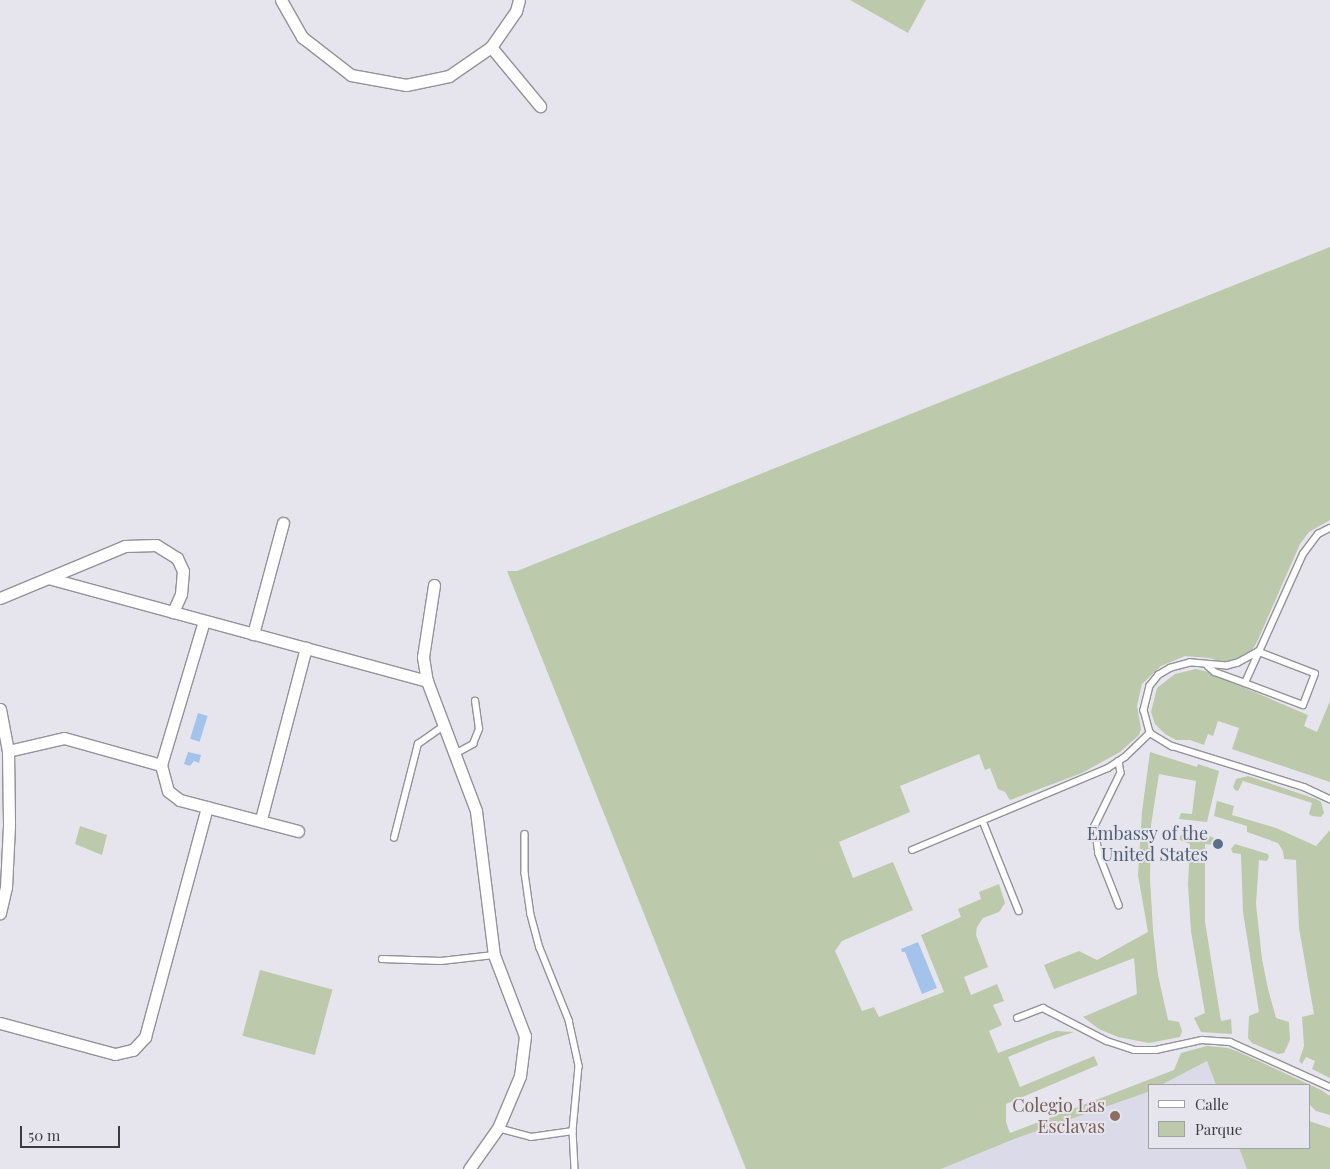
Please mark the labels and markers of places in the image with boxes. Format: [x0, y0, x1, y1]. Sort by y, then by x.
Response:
place label: Embassy of the United States [1086, 823, 1208, 866]
marker: Embassy of the United States [1212, 838, 1224, 850]
place label: Colegio Las Esclavas [1012, 1095, 1105, 1138]
marker: Colegio Las Esclavas [1109, 1110, 1121, 1122]

